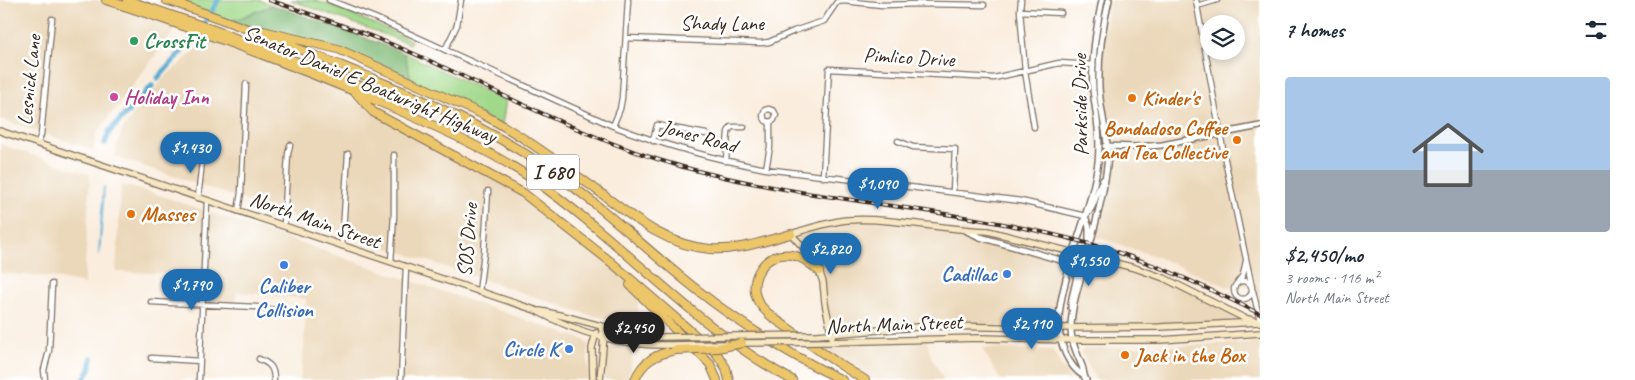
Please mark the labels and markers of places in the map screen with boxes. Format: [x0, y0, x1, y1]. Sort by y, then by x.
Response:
place label: CrossFit [144, 28, 207, 54]
marker: CrossFit [128, 35, 140, 47]
place label: Holiday Inn [124, 84, 209, 110]
place label: Kinder's [1142, 85, 1202, 111]
marker: Holiday Inn [108, 91, 120, 103]
marker: Kinder's [1126, 92, 1138, 104]
place label: Bondadoso Coffee and Tea Collective [1100, 115, 1229, 165]
pin: $1,430 [150, 132, 232, 174]
marker: Bondadoso Coffee and Tea Collective [1231, 134, 1243, 146]
pin: $1,090 [837, 168, 919, 210]
place label: Masses [141, 201, 197, 227]
marker: Masses [125, 208, 137, 220]
pin: $2,820 [790, 232, 872, 275]
pin: $1,550 [1048, 244, 1130, 287]
marker: Caliber Collision [278, 259, 290, 271]
place label: Cadillac [941, 261, 998, 287]
pin: $1,790 [151, 268, 233, 311]
marker: Cadillac [1001, 268, 1013, 280]
place label: Caliber Collision [255, 273, 314, 323]
pin: $2,110 [991, 308, 1073, 350]
pin: $2,450 [593, 312, 675, 354]
place label: Circle K [503, 336, 563, 362]
place label: Jack in the Box [1133, 342, 1247, 368]
marker: Circle K [563, 343, 575, 355]
marker: Jack in the Box [1119, 349, 1131, 361]

